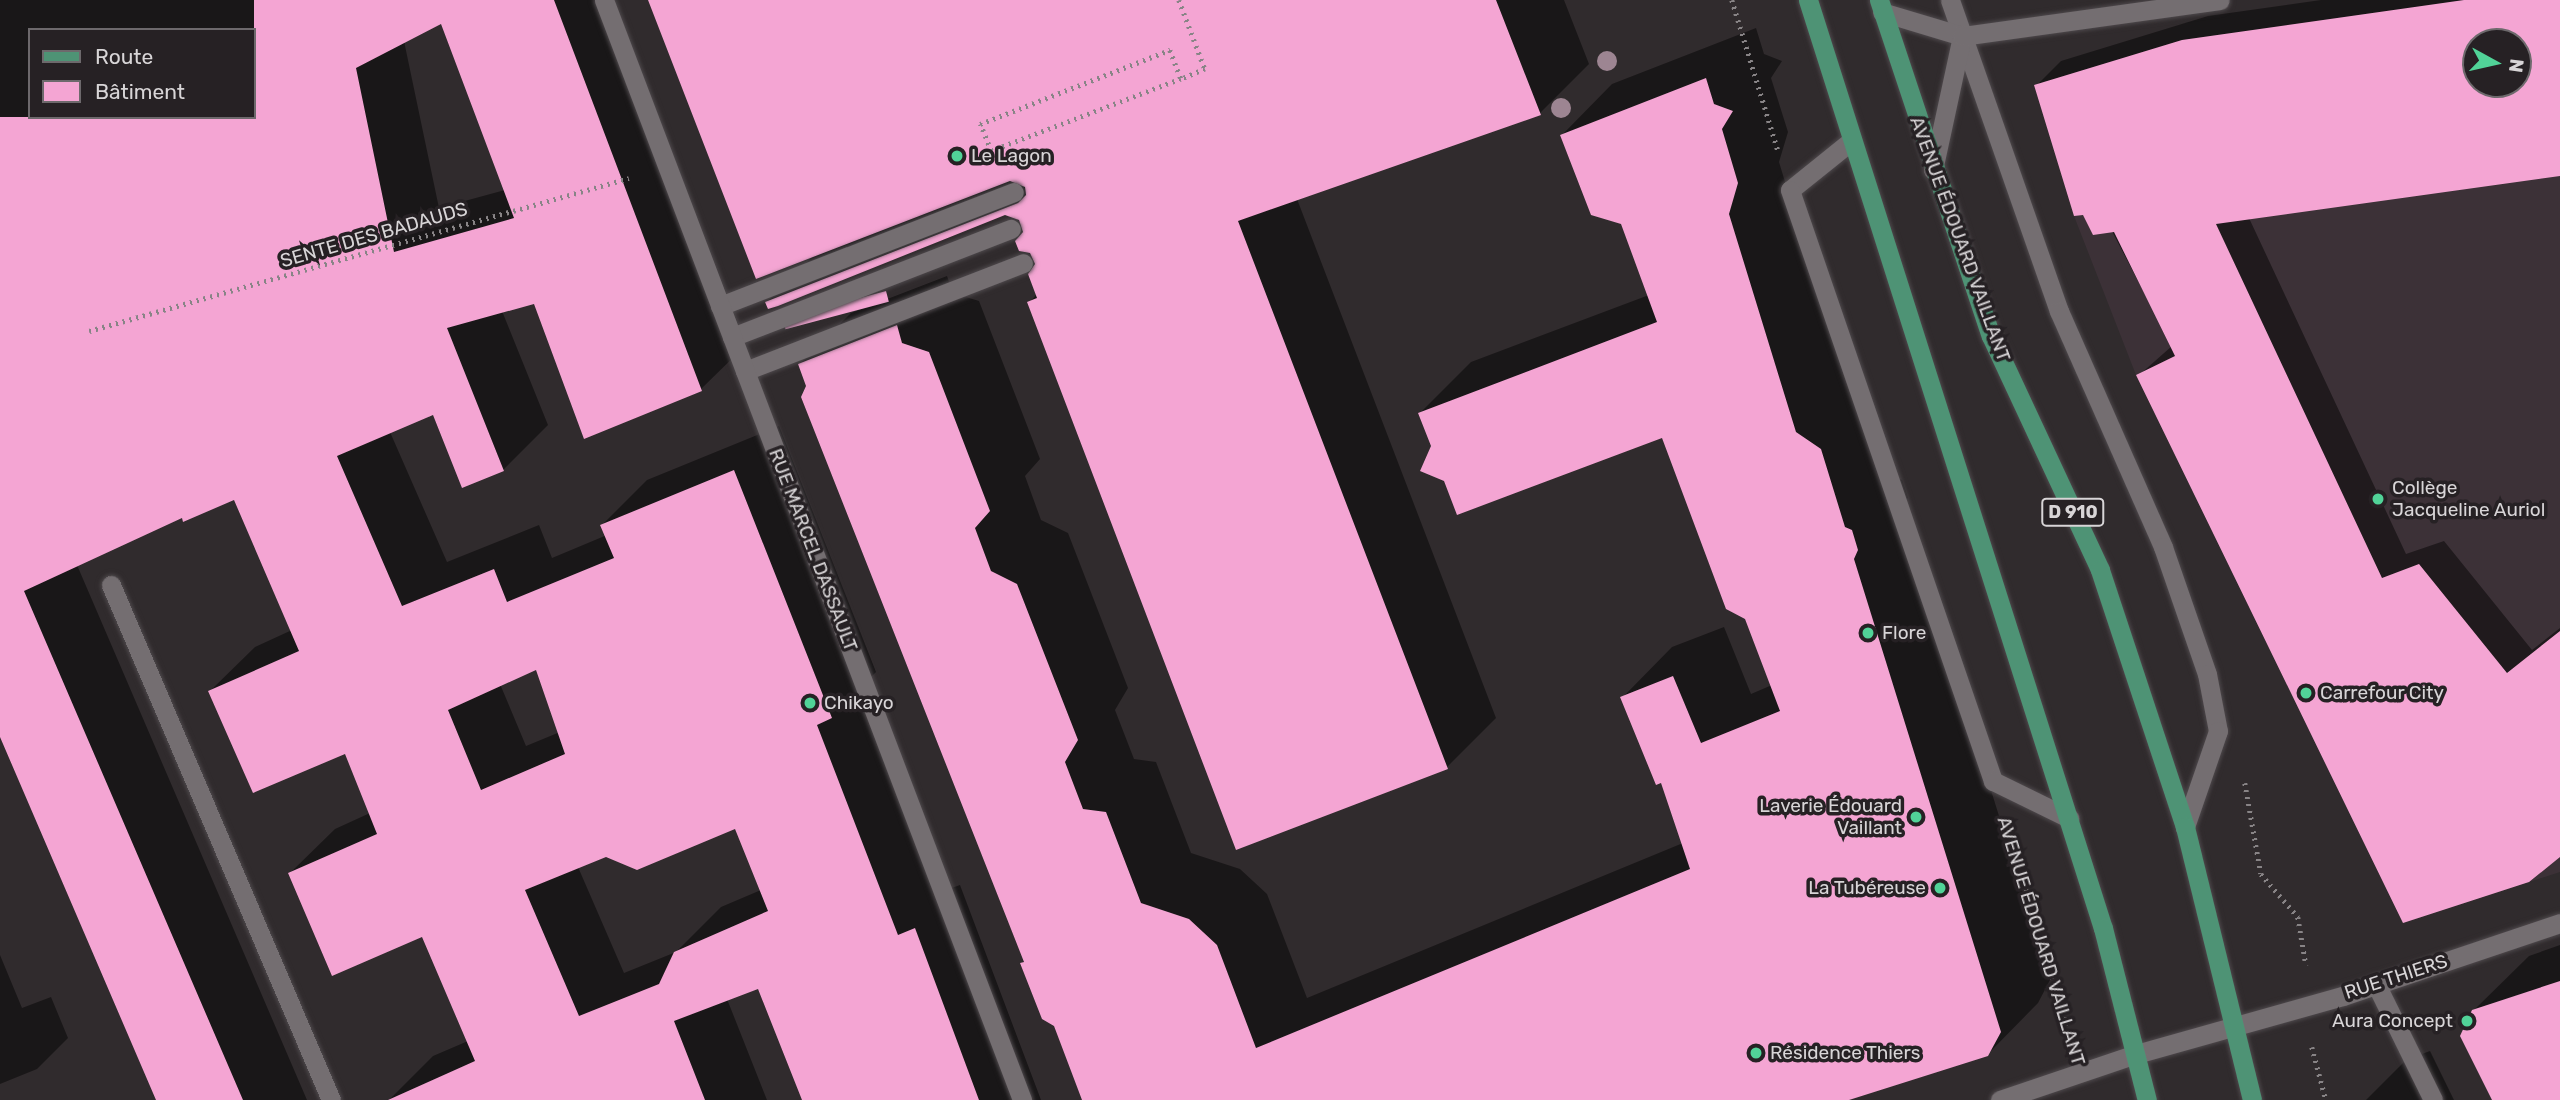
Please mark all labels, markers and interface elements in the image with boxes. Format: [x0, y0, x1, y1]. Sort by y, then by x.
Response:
legend [28, 28, 256, 119]
north arrow [2462, 28, 2532, 98]
text: Route [95, 44, 153, 69]
text: N [2504, 57, 2529, 74]
text: Bâtiment [95, 79, 185, 104]
street label: AVENUE ÉDOUARD VAILLANT [1905, 113, 2015, 365]
place label: Le Lagon [971, 145, 1052, 167]
marker: Le Lagon [949, 148, 965, 164]
street label: SENTE DES BADAUDS [278, 197, 470, 273]
street label: RUE MARCEL DASSAULT [764, 445, 862, 655]
place label: Collège Jacqueline Auriol [2392, 477, 2546, 521]
marker: Collège Jacqueline Auriol [2370, 491, 2386, 507]
road number: D 910 [2040, 498, 2106, 526]
place label: Flore [1882, 622, 1926, 644]
marker: Flore [1860, 625, 1876, 641]
place label: Carrefour City [2320, 682, 2444, 704]
marker: Carrefour City [2298, 685, 2314, 701]
place label: Chikayo [824, 692, 894, 714]
marker: Chikayo [802, 695, 818, 711]
place label: Laverie Édouard Vaillant [1759, 795, 1902, 839]
marker: Laverie Édouard Vaillant [1908, 809, 1924, 825]
street label: AVENUE ÉDOUARD VAILLANT [1992, 814, 2090, 1068]
place label: La Tubéreuse [1808, 877, 1926, 899]
marker: La Tubéreuse [1932, 880, 1948, 896]
street label: RUE THIERS [2341, 950, 2451, 1004]
place label: Aura Concept [2332, 1010, 2453, 1032]
marker: Aura Concept [2459, 1013, 2475, 1029]
place label: Résidence Thiers [1770, 1042, 1921, 1064]
marker: Résidence Thiers [1748, 1045, 1764, 1061]

